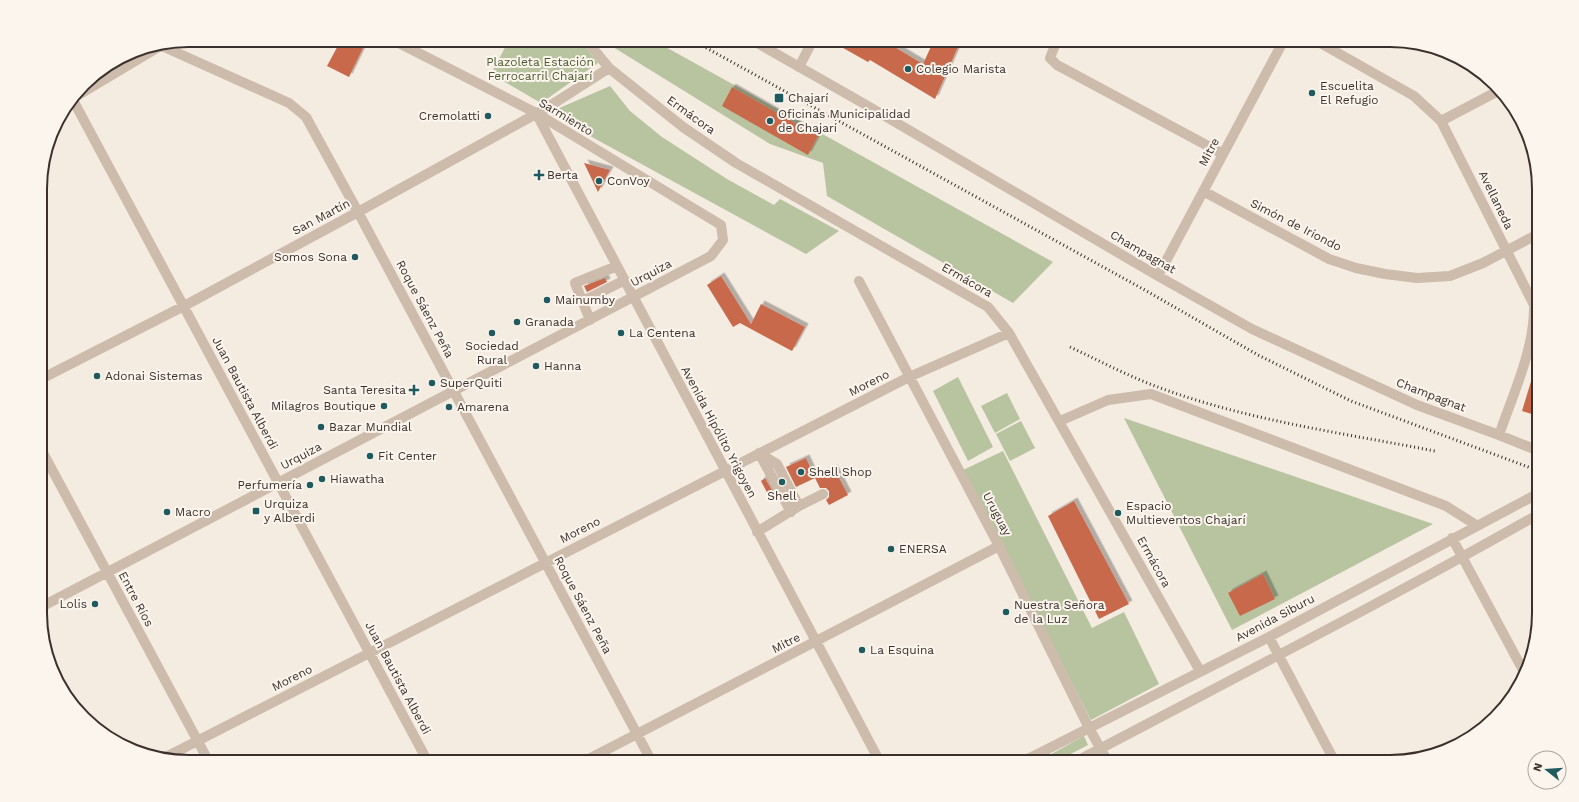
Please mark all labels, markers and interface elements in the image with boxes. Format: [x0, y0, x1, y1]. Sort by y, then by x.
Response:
park label: Plazoleta Estación Ferrocarril Chajarí [486, 55, 594, 83]
place label: Colegio Marista [916, 62, 1006, 76]
marker: Colegio Marista [903, 64, 913, 74]
place label: Escuelita El Refugio [1320, 79, 1379, 107]
marker: Escuelita El Refugio [1307, 88, 1317, 98]
place label: Chajarí [788, 91, 829, 105]
marker: Chajarí [773, 92, 785, 104]
street label: Ermácora [664, 93, 718, 137]
street label: Sarmiento [537, 95, 595, 139]
place label: Oficinas Municipalidad de Chajarí [778, 107, 911, 135]
place label: Cremolatti [419, 109, 480, 123]
marker: Cremolatti [483, 111, 493, 121]
marker: Oficinas Municipalidad de Chajarí [765, 116, 775, 126]
street label: Mitre [1196, 135, 1222, 169]
place label: Berta [547, 168, 578, 182]
street label: Avellaneda [1476, 168, 1516, 232]
marker: Berta [534, 170, 544, 180]
place label: ConVoy [607, 174, 651, 188]
marker: ConVoy [594, 176, 604, 186]
street label: San Martín [290, 196, 352, 238]
street label: Simón de Iriondo [1248, 196, 1344, 254]
street label: Champagnat [1108, 228, 1178, 276]
place label: Somos Sona [274, 250, 347, 264]
marker: Somos Sona [350, 252, 360, 262]
street label: Urquiza [628, 256, 674, 290]
street label: Roque Sáenz Peña [393, 258, 457, 360]
street label: Ermácora [939, 260, 995, 300]
place label: Mainumby [555, 293, 616, 307]
marker: Mainumby [542, 295, 552, 305]
place label: Granada [525, 315, 574, 329]
marker: Granada [512, 317, 522, 327]
place label: La Centena [629, 326, 696, 340]
marker: Sociedad Rural [487, 328, 497, 338]
marker: La Centena [616, 328, 626, 338]
street label: Juan Bautista Alberdi [209, 334, 281, 452]
place label: Sociedad Rural [465, 339, 519, 367]
place label: Hanna [544, 359, 581, 373]
marker: Hanna [531, 361, 541, 371]
street label: Avenida Hipólito Yrigoyen [678, 364, 760, 500]
street label: Moreno [846, 367, 892, 399]
place label: Adonai Sistemas [105, 369, 203, 383]
marker: Adonai Sistemas [92, 371, 102, 381]
street label: Champagnat [1394, 375, 1468, 415]
place label: SuperQuiti [440, 376, 502, 390]
marker: SuperQuiti [427, 378, 437, 388]
place label: Santa Teresita [323, 383, 406, 397]
marker: Santa Teresita [409, 385, 419, 395]
place label: Milagros Boutique [271, 399, 376, 413]
place label: Amarena [457, 400, 509, 414]
marker: Milagros Boutique [379, 401, 389, 411]
marker: Amarena [444, 402, 454, 412]
place label: Bazar Mundial [329, 420, 412, 434]
marker: Bazar Mundial [316, 422, 326, 432]
street label: Urquiza [278, 439, 324, 473]
place label: Fit Center [378, 449, 437, 463]
marker: Fit Center [365, 451, 375, 461]
place label: Shell Shop [809, 465, 872, 479]
marker: Shell Shop [796, 467, 806, 477]
place label: Hiawatha [330, 472, 385, 486]
marker: Hiawatha [317, 474, 327, 484]
marker: Shell [777, 477, 787, 487]
place label: Perfumería [238, 478, 302, 492]
marker: Perfumería [305, 480, 315, 490]
place label: Shell [767, 489, 797, 503]
street label: Uruguay [980, 490, 1015, 539]
place label: Urquiza y Alberdi [264, 497, 315, 525]
place label: Espacio Multieventos Chajarí [1126, 499, 1246, 527]
place label: Macro [175, 505, 211, 519]
marker: Urquiza y Alberdi [251, 506, 261, 516]
marker: Macro [162, 507, 172, 517]
marker: Espacio Multieventos Chajarí [1113, 508, 1123, 518]
street label: Moreno [557, 514, 603, 546]
street label: Ermácora [1134, 534, 1174, 590]
place label: ENERSA [899, 542, 947, 556]
marker: ENERSA [886, 544, 896, 554]
street label: Roque Sáenz Peña [551, 554, 615, 656]
street label: Entre Ríos [116, 569, 156, 629]
street label: Avenida Siburu [1233, 591, 1317, 645]
place label: Lolis [60, 597, 87, 611]
place label: Nuestra Señora de la Luz [1014, 598, 1105, 626]
marker: Lolis [90, 599, 100, 609]
marker: Nuestra Señora de la Luz [1001, 607, 1011, 617]
street label: Juan Bautista Alberdi [362, 619, 434, 737]
street label: Mitre [769, 630, 803, 656]
place label: La Esquina [870, 643, 934, 657]
marker: La Esquina [857, 645, 867, 655]
street label: Moreno [269, 662, 315, 694]
north arrow [1527, 750, 1567, 790]
text: N [1531, 761, 1545, 773]

